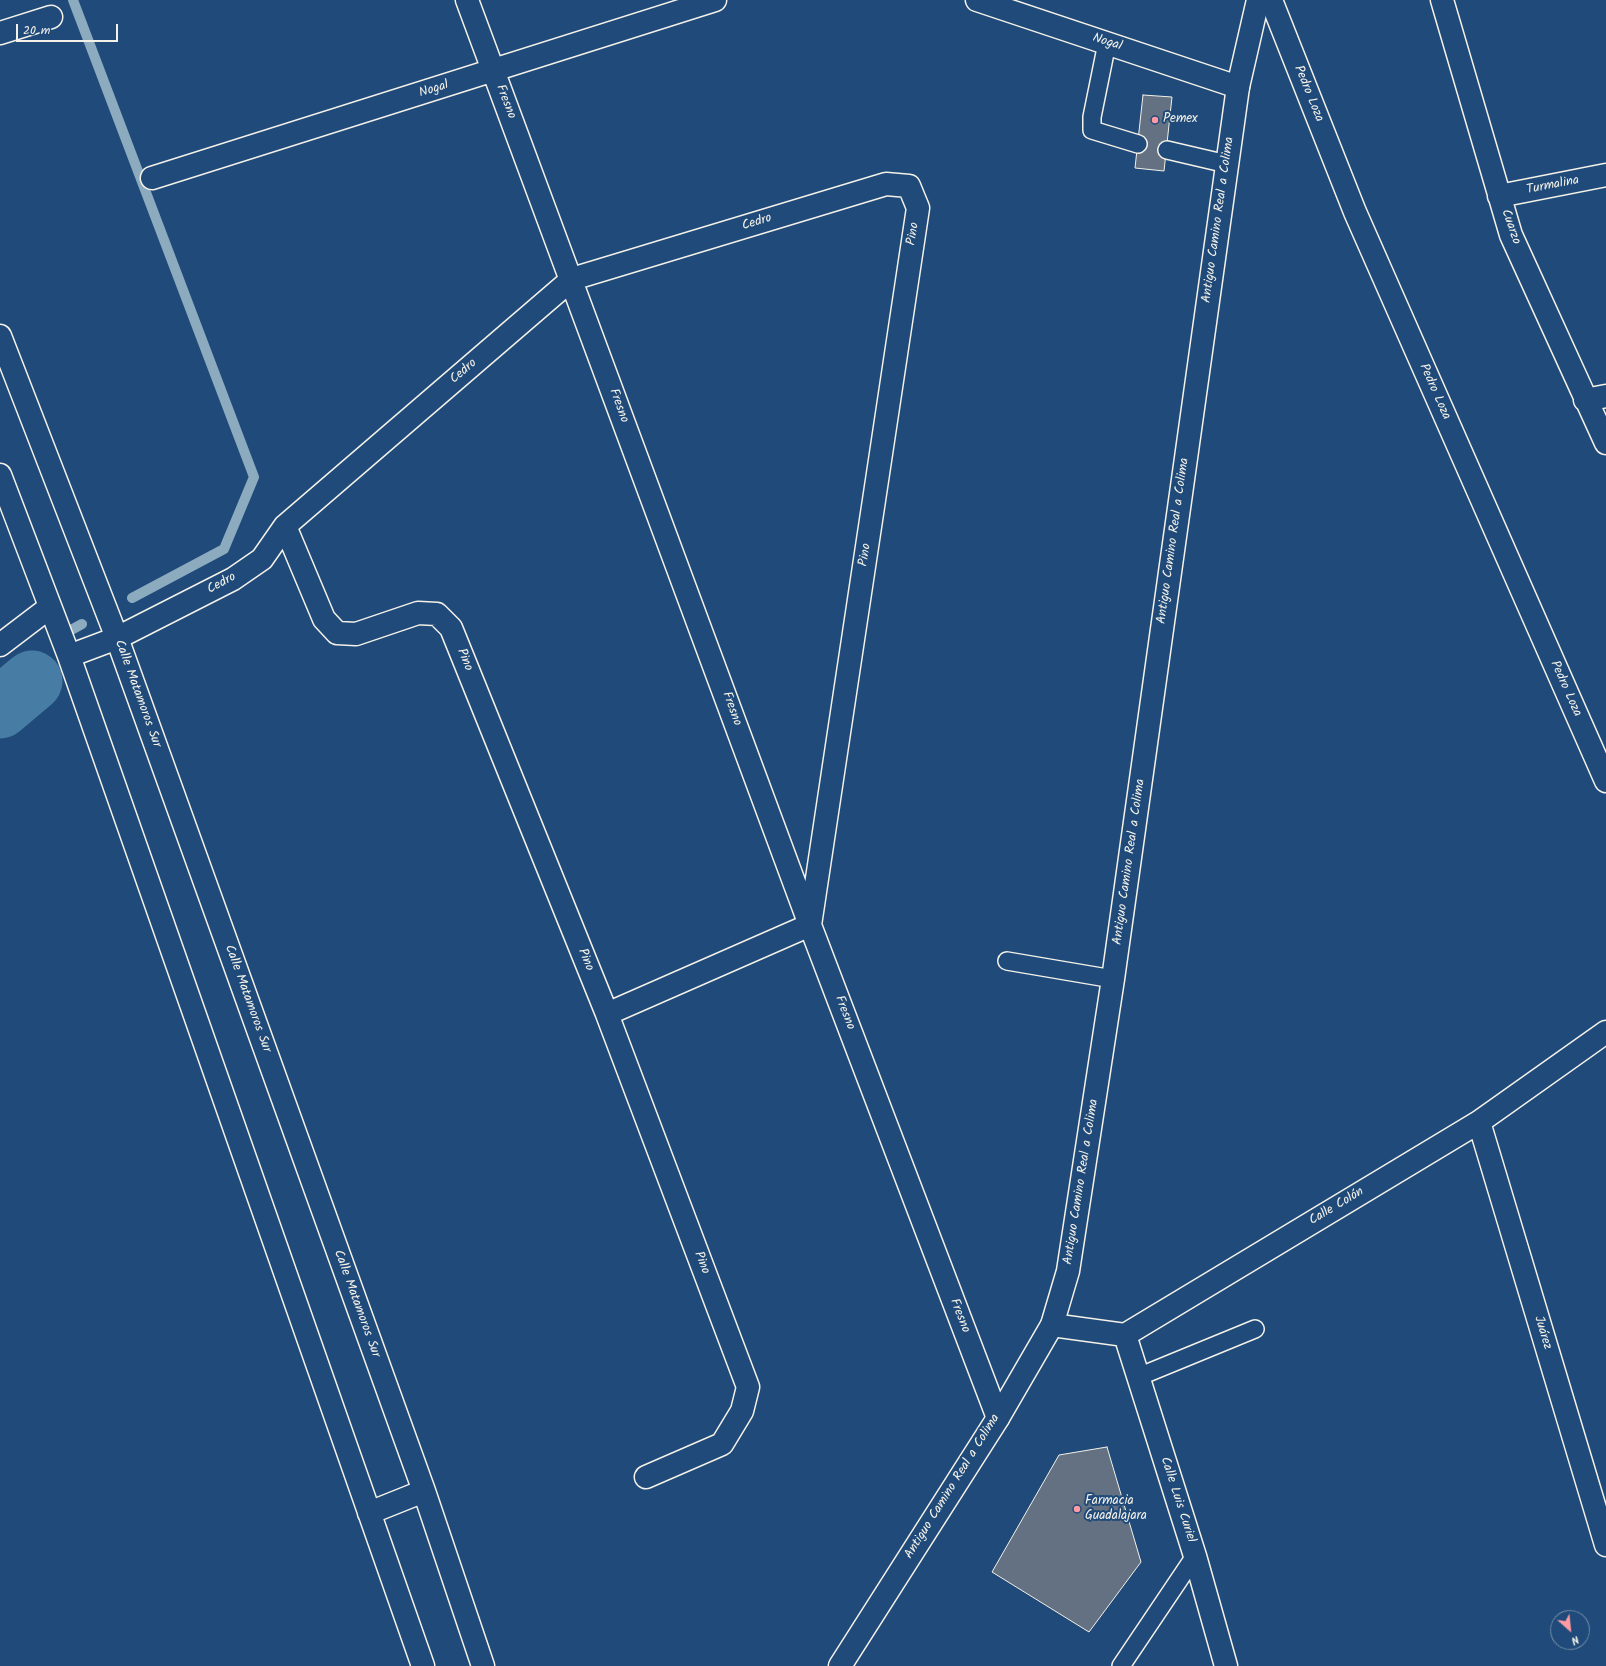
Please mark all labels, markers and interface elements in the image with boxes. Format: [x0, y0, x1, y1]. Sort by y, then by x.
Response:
scale bar [18, 16, 120, 42]
text: 20 m [23, 21, 50, 40]
street label: Nogal [1090, 31, 1124, 55]
street label: Pedro Loza [1290, 63, 1326, 125]
street label: Nogal [417, 78, 451, 102]
street label: Fresno [491, 83, 519, 121]
place label: Pemex [1163, 112, 1198, 128]
marker: Pemex [1150, 115, 1160, 125]
street label: Antiguo Camino Real a Colima [1200, 136, 1238, 304]
street label: Turmalina [1525, 173, 1581, 199]
street label: Cuarzo [1497, 207, 1523, 247]
street label: Cedro [740, 211, 774, 235]
street label: Pino [904, 221, 924, 247]
street label: Cedro [447, 356, 481, 388]
street label: Pedro Loza [1415, 362, 1453, 422]
street label: Fresno [605, 387, 631, 425]
street label: Antiguo Camino Real a Colima [1155, 457, 1193, 625]
street label: Pino [856, 542, 876, 568]
street label: Cedro [205, 570, 239, 598]
street label: Calle Matamoros Sur [110, 638, 164, 750]
street label: Pino [452, 646, 476, 674]
street label: Pedro Loza [1546, 659, 1584, 719]
street label: Fresno [718, 690, 744, 728]
street label: Antiguo Camino Real a Colima [1111, 778, 1149, 946]
street label: Calle Matamoros Sur [220, 943, 274, 1055]
street label: Pino [573, 946, 597, 974]
street label: Fresno [830, 994, 858, 1032]
street label: Antiguo Camino Real a Colima [1061, 1098, 1103, 1266]
street label: Calle Colón [1307, 1185, 1367, 1229]
street label: Calle Matamoros Sur [329, 1248, 383, 1360]
street label: Pino [690, 1249, 712, 1277]
street label: Fresno [945, 1297, 973, 1335]
street label: Juárez [1530, 1314, 1554, 1352]
street label: Antiguo Camino Real a Colima [902, 1412, 1004, 1562]
street label: Calle Luis Curiel [1156, 1455, 1198, 1545]
place label: Farmacia Guadalajara [1085, 1494, 1147, 1525]
marker: Farmacia Guadalajara [1072, 1504, 1082, 1514]
north arrow [1550, 1610, 1590, 1650]
text: N [1568, 1630, 1582, 1649]

